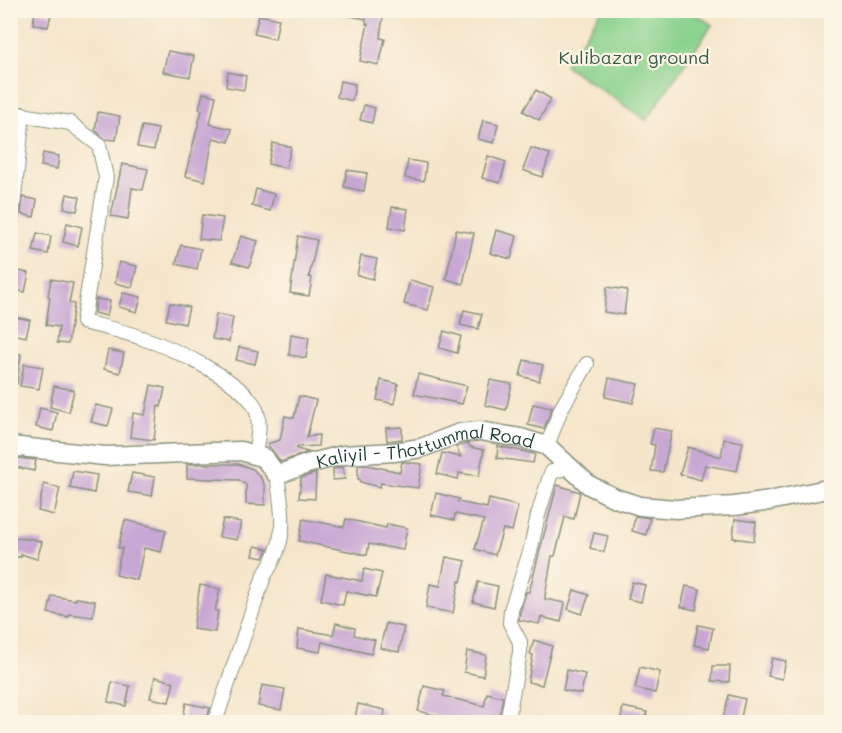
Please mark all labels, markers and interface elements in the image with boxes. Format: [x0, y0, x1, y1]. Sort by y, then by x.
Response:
park label: Kulibazar ground [559, 45, 709, 69]
street label: Kaliyil - Thottummal Road [314, 419, 537, 473]

